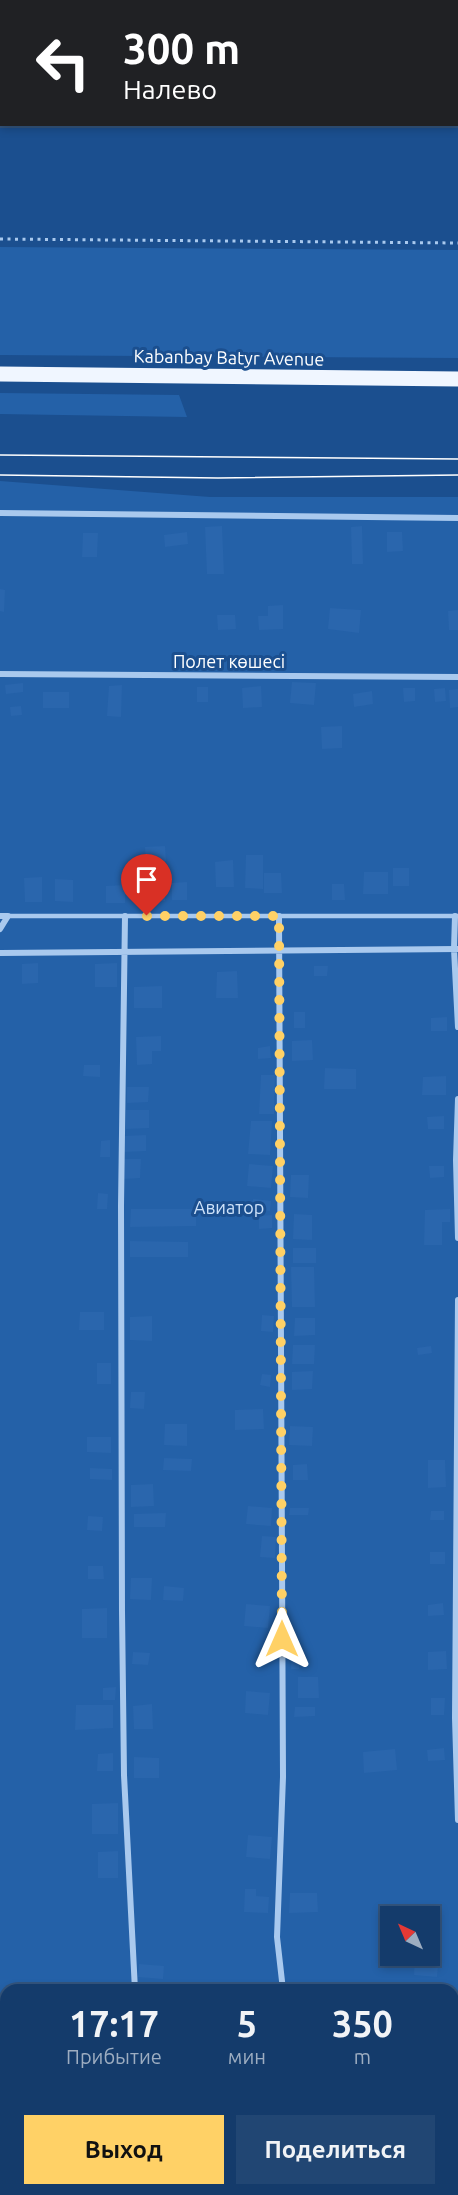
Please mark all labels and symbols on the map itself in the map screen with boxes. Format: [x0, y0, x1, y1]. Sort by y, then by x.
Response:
street label: Kabanbay Batyr Avenue [133, 345, 325, 369]
street label: Полет көшесі [173, 651, 285, 671]
pin [121, 854, 172, 916]
park label: Авиатор [194, 1197, 264, 1217]
position arrow [250, 1607, 314, 1671]
north arrow [380, 1906, 440, 1966]

